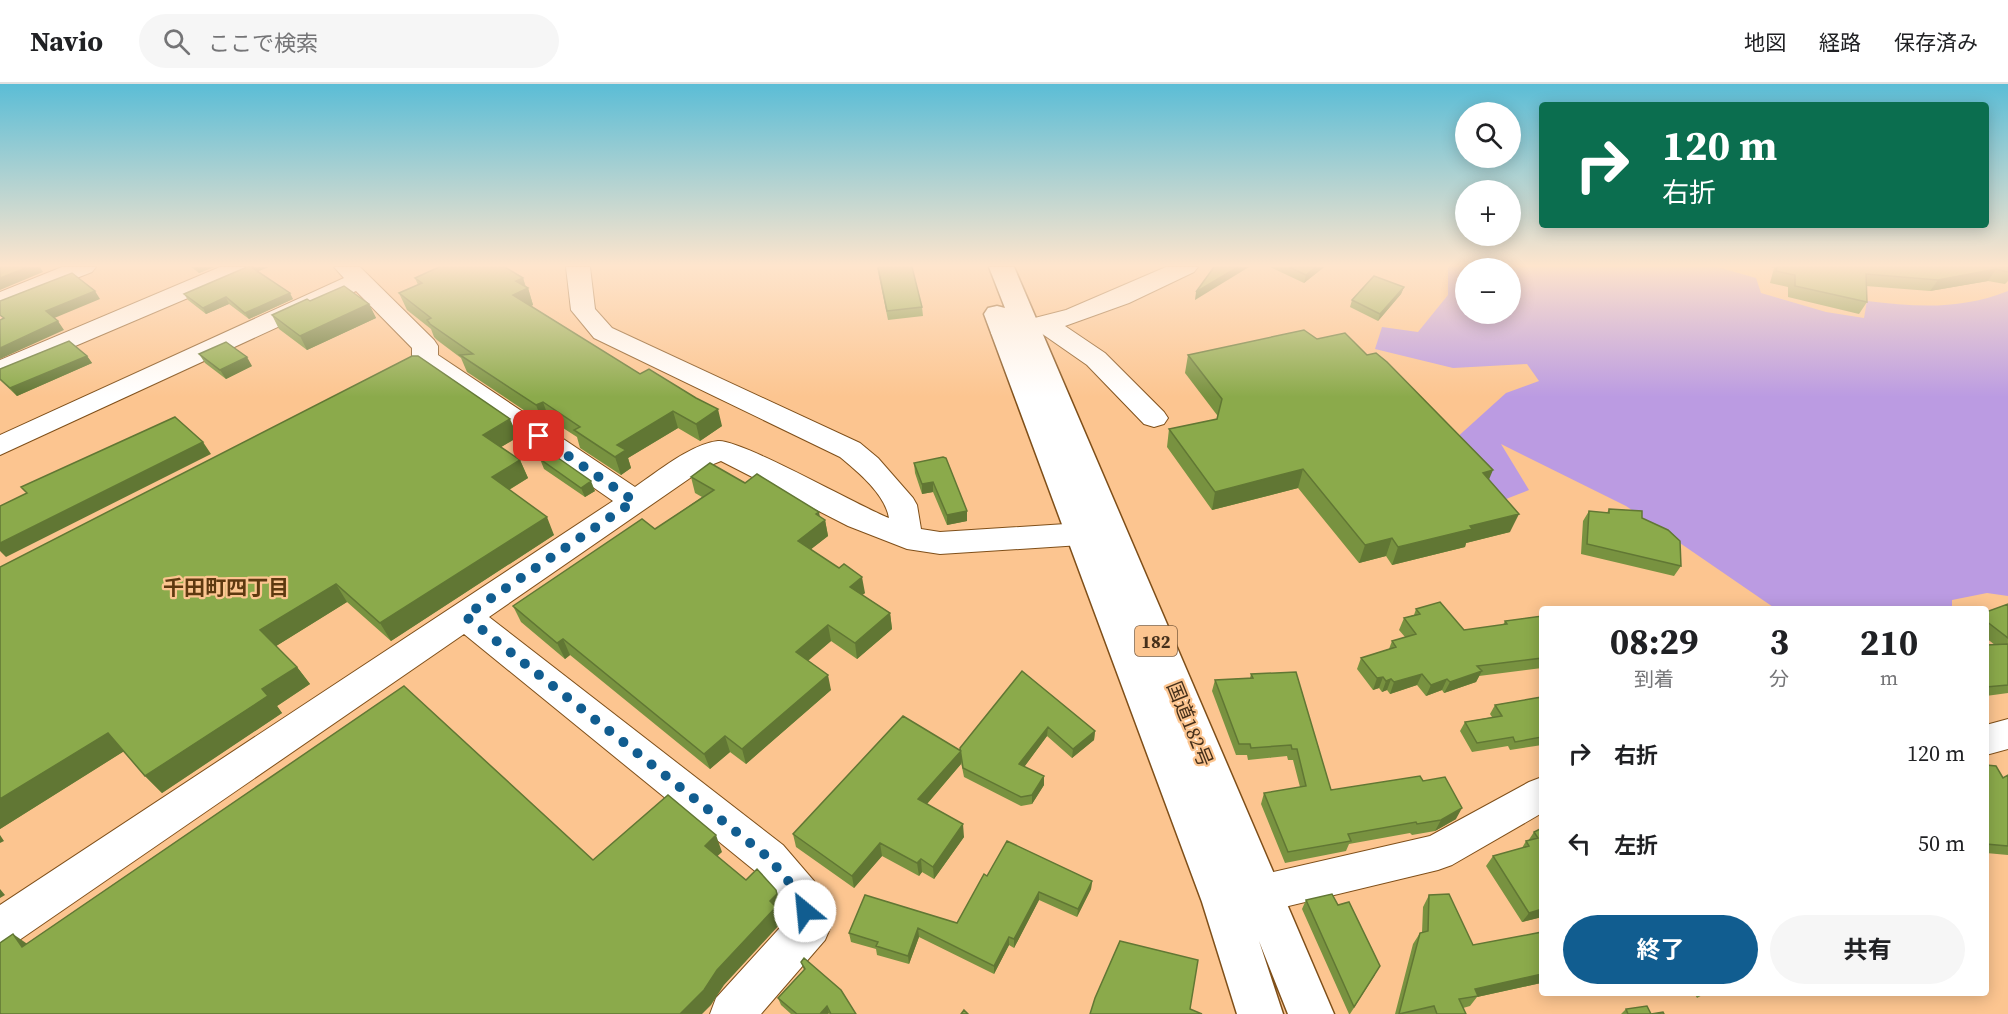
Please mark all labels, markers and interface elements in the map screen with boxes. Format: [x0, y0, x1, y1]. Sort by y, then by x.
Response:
search box [139, 14, 559, 68]
text: Navio [30, 22, 103, 60]
icon: search [160, 25, 193, 58]
text: ここで検索 [208, 28, 318, 58]
text: 地図 [1744, 28, 1786, 57]
text: 経路 [1819, 28, 1861, 57]
text: 保存済み [1894, 28, 1978, 57]
map controls [1455, 102, 1521, 324]
button: search [1455, 102, 1521, 168]
text: 120 m [1662, 116, 1777, 174]
icon: right [1563, 126, 1641, 204]
text: 右折 [1662, 174, 1716, 211]
button: + [1455, 180, 1521, 246]
button: − [1455, 258, 1521, 324]
pin [513, 410, 564, 461]
icon: arrive [522, 419, 555, 452]
district label: 千田町四丁目 [163, 573, 289, 602]
text: 08:29 [1610, 617, 1699, 666]
text: 3 [1769, 617, 1789, 666]
text: 210 [1860, 618, 1918, 667]
road number: 182 [1135, 626, 1177, 656]
text: m [1880, 664, 1898, 692]
text: 到着 [1634, 665, 1674, 693]
text: 分 [1769, 665, 1789, 693]
street label: 国道182号 [1160, 677, 1220, 771]
icon: right [1563, 737, 1596, 770]
text: 120 m [1907, 738, 1965, 768]
text: 右折 [1614, 740, 1658, 770]
icon: left [1563, 827, 1596, 860]
text: 50 m [1918, 828, 1965, 858]
text: 左折 [1614, 830, 1658, 860]
position arrow [773, 879, 837, 943]
button: 終了 [1563, 915, 1758, 984]
button: 共有 [1770, 915, 1965, 984]

